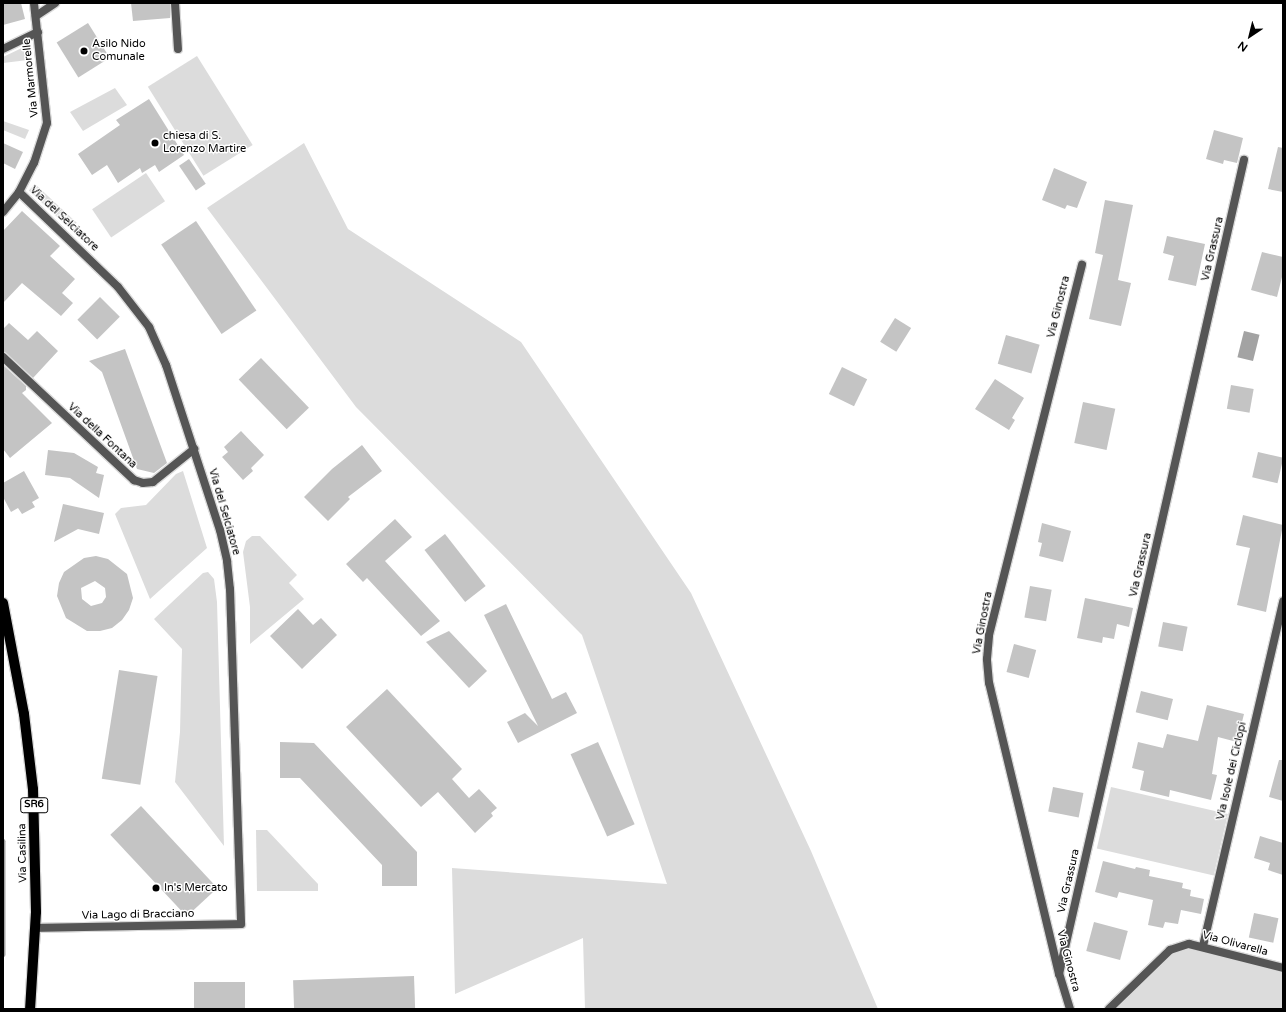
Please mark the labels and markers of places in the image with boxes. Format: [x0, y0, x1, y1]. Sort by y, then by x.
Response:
place label: Asilo Nido Comunale [92, 38, 146, 64]
marker: Asilo Nido Comunale [79, 46, 89, 56]
place label: chiesa di S. Lorenzo Martire [163, 130, 246, 156]
marker: chiesa di S. Lorenzo Martire [150, 138, 160, 148]
place label: In's Mercato [164, 881, 228, 895]
marker: In's Mercato [151, 883, 161, 893]

